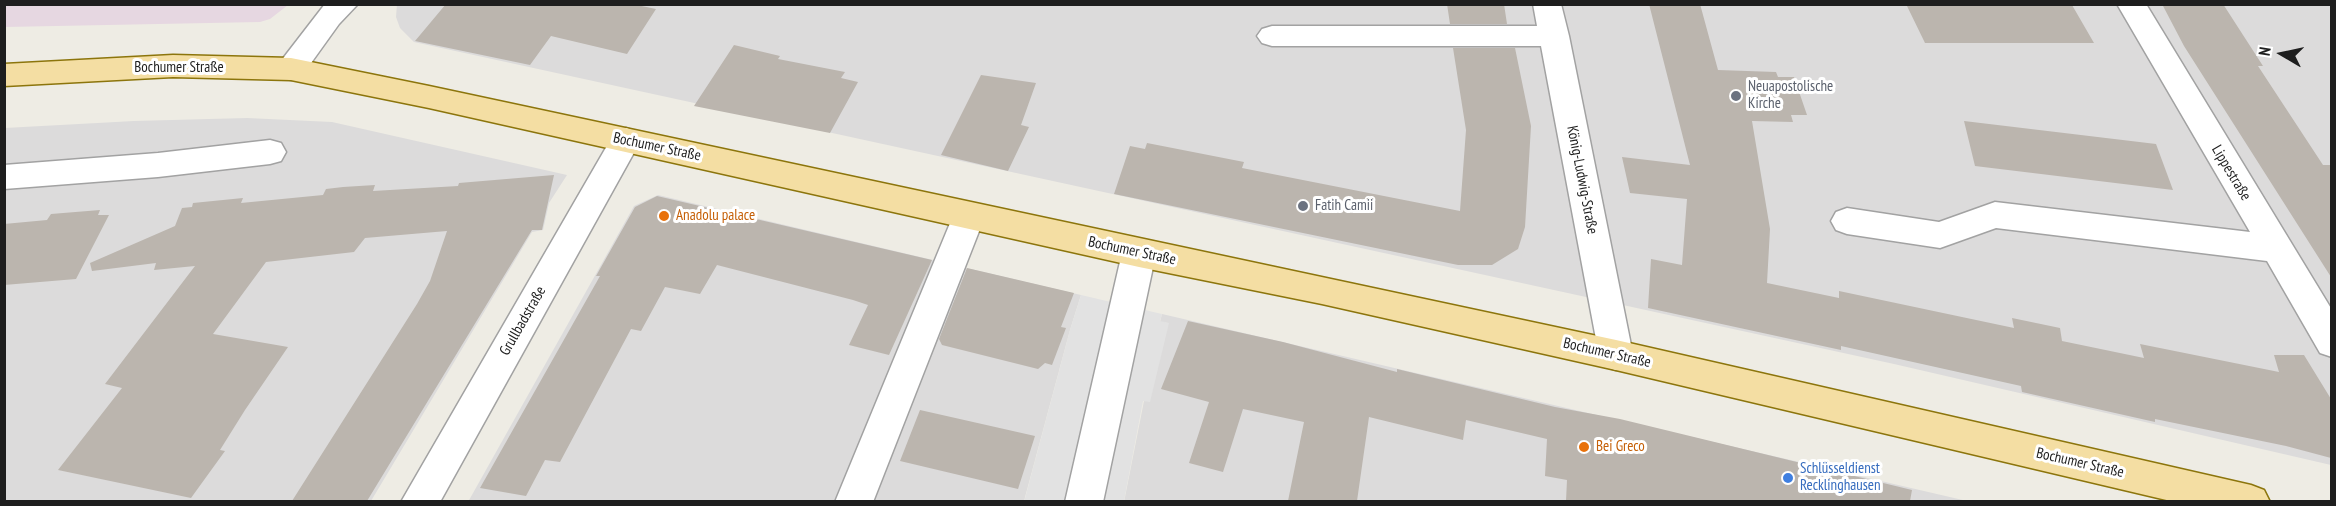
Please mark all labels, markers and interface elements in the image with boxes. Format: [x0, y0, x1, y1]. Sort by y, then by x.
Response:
north arrow [2252, 24, 2312, 84]
text: N [2254, 45, 2275, 57]
street label: Bochumer Straße [134, 59, 224, 77]
place label: Neuapostolische Kirche [1748, 78, 1833, 113]
marker: Neuapostolische Kirche [1729, 89, 1743, 103]
street label: König-Ludwig-Straße [1563, 124, 1601, 236]
street label: Bochumer Straße [611, 129, 703, 165]
street label: Lippestraße [2207, 142, 2255, 204]
place label: Fatih Camii [1315, 197, 1373, 215]
marker: Fatih Camii [1296, 199, 1310, 213]
place label: Anadolu palace [676, 207, 755, 225]
marker: Anadolu palace [657, 209, 671, 223]
street label: Bochumer Straße [1086, 233, 1178, 269]
street label: Grullbadstraße [496, 283, 550, 359]
street label: Bochumer Straße [1561, 334, 1653, 372]
place label: Bei Greco [1596, 438, 1645, 456]
marker: Bei Greco [1577, 440, 1591, 454]
street label: Bochumer Straße [2034, 444, 2126, 482]
place label: Schlüsseldienst Recklinghausen [1800, 460, 1881, 495]
marker: Schlüsseldienst Recklinghausen [1781, 471, 1795, 485]

